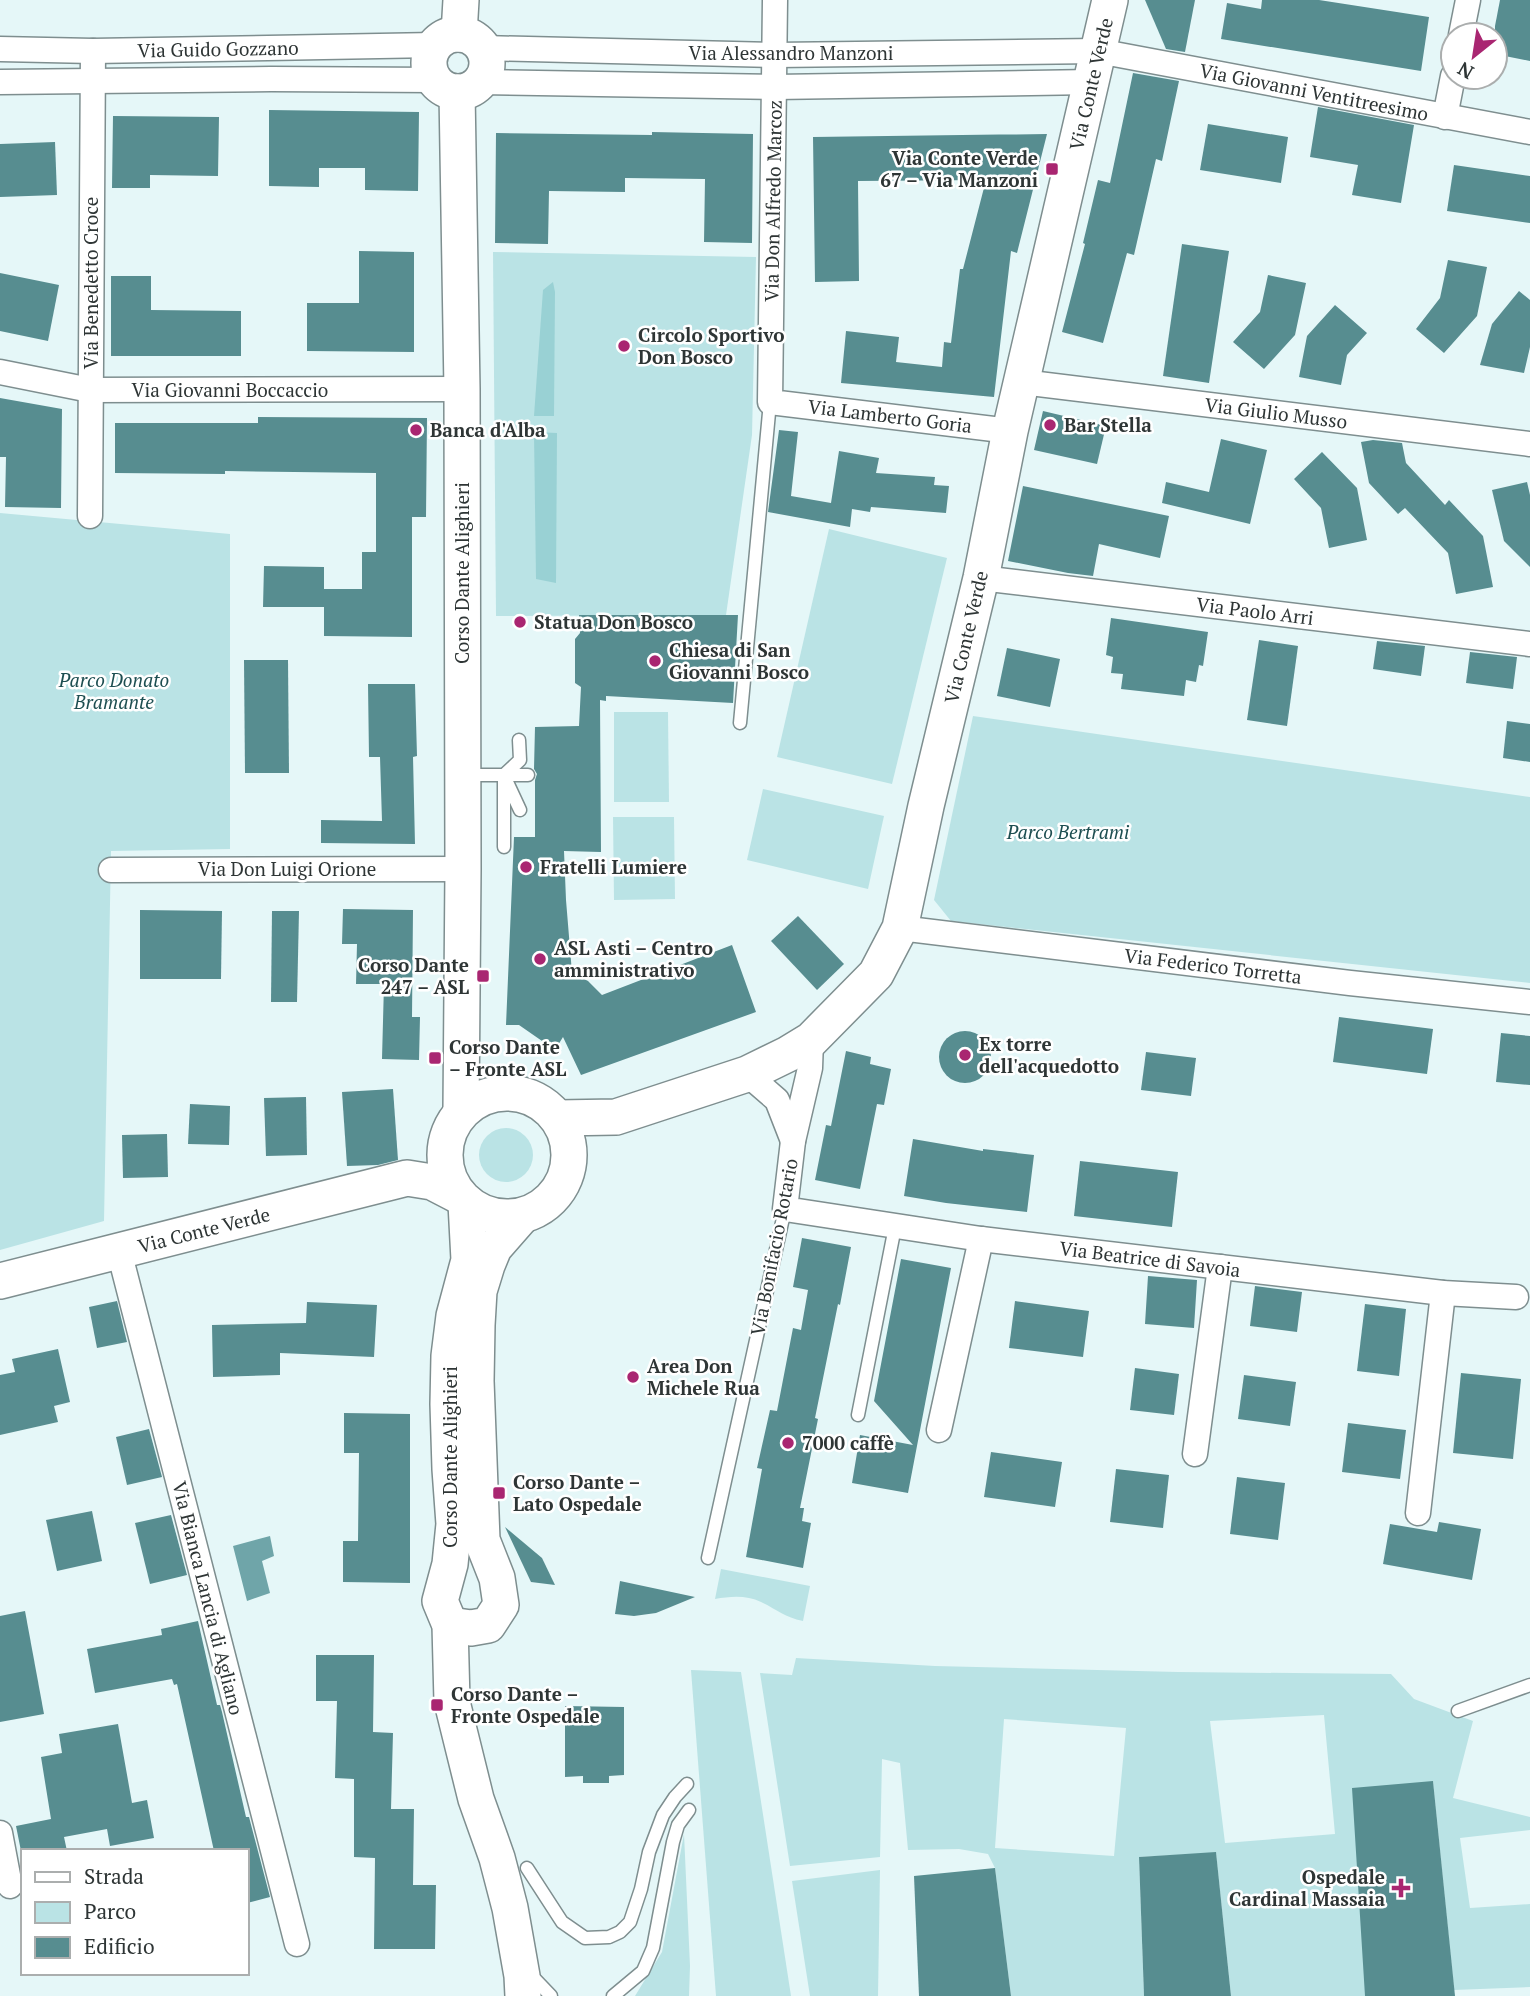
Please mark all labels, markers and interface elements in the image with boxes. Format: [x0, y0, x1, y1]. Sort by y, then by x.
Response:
street label: Via Conte Verde [1063, 15, 1118, 153]
north arrow [1439, 21, 1509, 91]
street label: Via Guido Gozzano [137, 35, 299, 62]
street label: Via Alessandro Manzoni [688, 40, 894, 65]
text: N [1452, 56, 1478, 86]
street label: Via Giovanni Ventitreesimo [1198, 57, 1431, 126]
street label: Via Don Alfredo Marcoz [758, 100, 787, 302]
place label: Via Conte Verde 67 – Via Manzoni [880, 145, 1038, 192]
marker: Via Conte Verde 67 – Via Manzoni [1044, 161, 1060, 177]
street label: Via Benedetto Croce [78, 197, 103, 369]
place label: Circolo Sportivo Don Bosco [638, 322, 785, 369]
marker: Circolo Sportivo Don Bosco [616, 338, 632, 354]
street label: Via Giovanni Boccaccio [132, 377, 328, 402]
street label: Via Giulio Musso [1203, 391, 1349, 434]
street label: Via Lamberto Goria [807, 393, 974, 438]
place label: Bar Stella [1064, 412, 1152, 437]
place label: Banca d'Alba [430, 417, 546, 442]
marker: Bar Stella [1042, 417, 1058, 433]
marker: Banca d'Alba [408, 422, 424, 438]
street label: Corso Dante Alighieri [449, 482, 474, 664]
street label: Via Conte Verde [938, 568, 993, 706]
street label: Via Paolo Arri [1195, 591, 1315, 630]
place label: Statua Don Bosco [534, 609, 693, 634]
marker: Statua Don Bosco [512, 614, 528, 630]
place label: Chiesa di San Giovanni Bosco [669, 637, 809, 684]
marker: Chiesa di San Giovanni Bosco [647, 653, 663, 669]
park label: Parco Donato Bramante [58, 667, 169, 714]
park label: Parco Bertrami [1006, 819, 1130, 844]
place label: Fratelli Lumiere [540, 854, 687, 879]
street label: Via Don Luigi Orione [198, 856, 376, 881]
marker: Fratelli Lumiere [518, 859, 534, 875]
place label: ASL Asti – Centro amministrativo [554, 935, 713, 982]
street label: Via Federico Torretta [1123, 942, 1304, 989]
marker: ASL Asti – Centro amministrativo [532, 951, 548, 967]
place label: Corso Dante 247 – ASL [358, 952, 469, 999]
marker: Corso Dante 247 – ASL [475, 968, 491, 984]
place label: Ex torre dell'acquedotto [979, 1031, 1119, 1078]
place label: Corso Dante – Fronte ASL [449, 1034, 566, 1081]
marker: Ex torre dell'acquedotto [957, 1047, 973, 1063]
marker: Corso Dante – Fronte ASL [427, 1050, 443, 1066]
street label: Via Bonifacio Rotario [744, 1156, 803, 1338]
street label: Via Conte Verde [135, 1201, 273, 1258]
street label: Via Beatrice di Savoia [1058, 1235, 1242, 1282]
place label: Area Don Michele Rua [647, 1353, 760, 1400]
street label: Corso Dante Alighieri [437, 1366, 462, 1548]
marker: Area Don Michele Rua [625, 1369, 641, 1385]
place label: 7000 caffè [802, 1430, 894, 1455]
marker: 7000 caffè [780, 1435, 796, 1451]
place label: Corso Dante – Lato Ospedale [513, 1469, 642, 1516]
street label: Via Bianca Lancia di Agliano [167, 1478, 250, 1717]
marker: Corso Dante – Lato Ospedale [491, 1485, 507, 1501]
place label: Corso Dante – Fronte Ospedale [451, 1681, 600, 1728]
marker: Corso Dante – Fronte Ospedale [429, 1697, 445, 1713]
legend [21, 1849, 248, 1975]
text: Strada [84, 1862, 144, 1890]
place label: Ospedale Cardinal Massaia [1229, 1864, 1385, 1911]
marker: Ospedale Cardinal Massaia [1391, 1878, 1411, 1898]
text: Parco [84, 1897, 136, 1925]
text: Edificio [84, 1932, 155, 1960]

